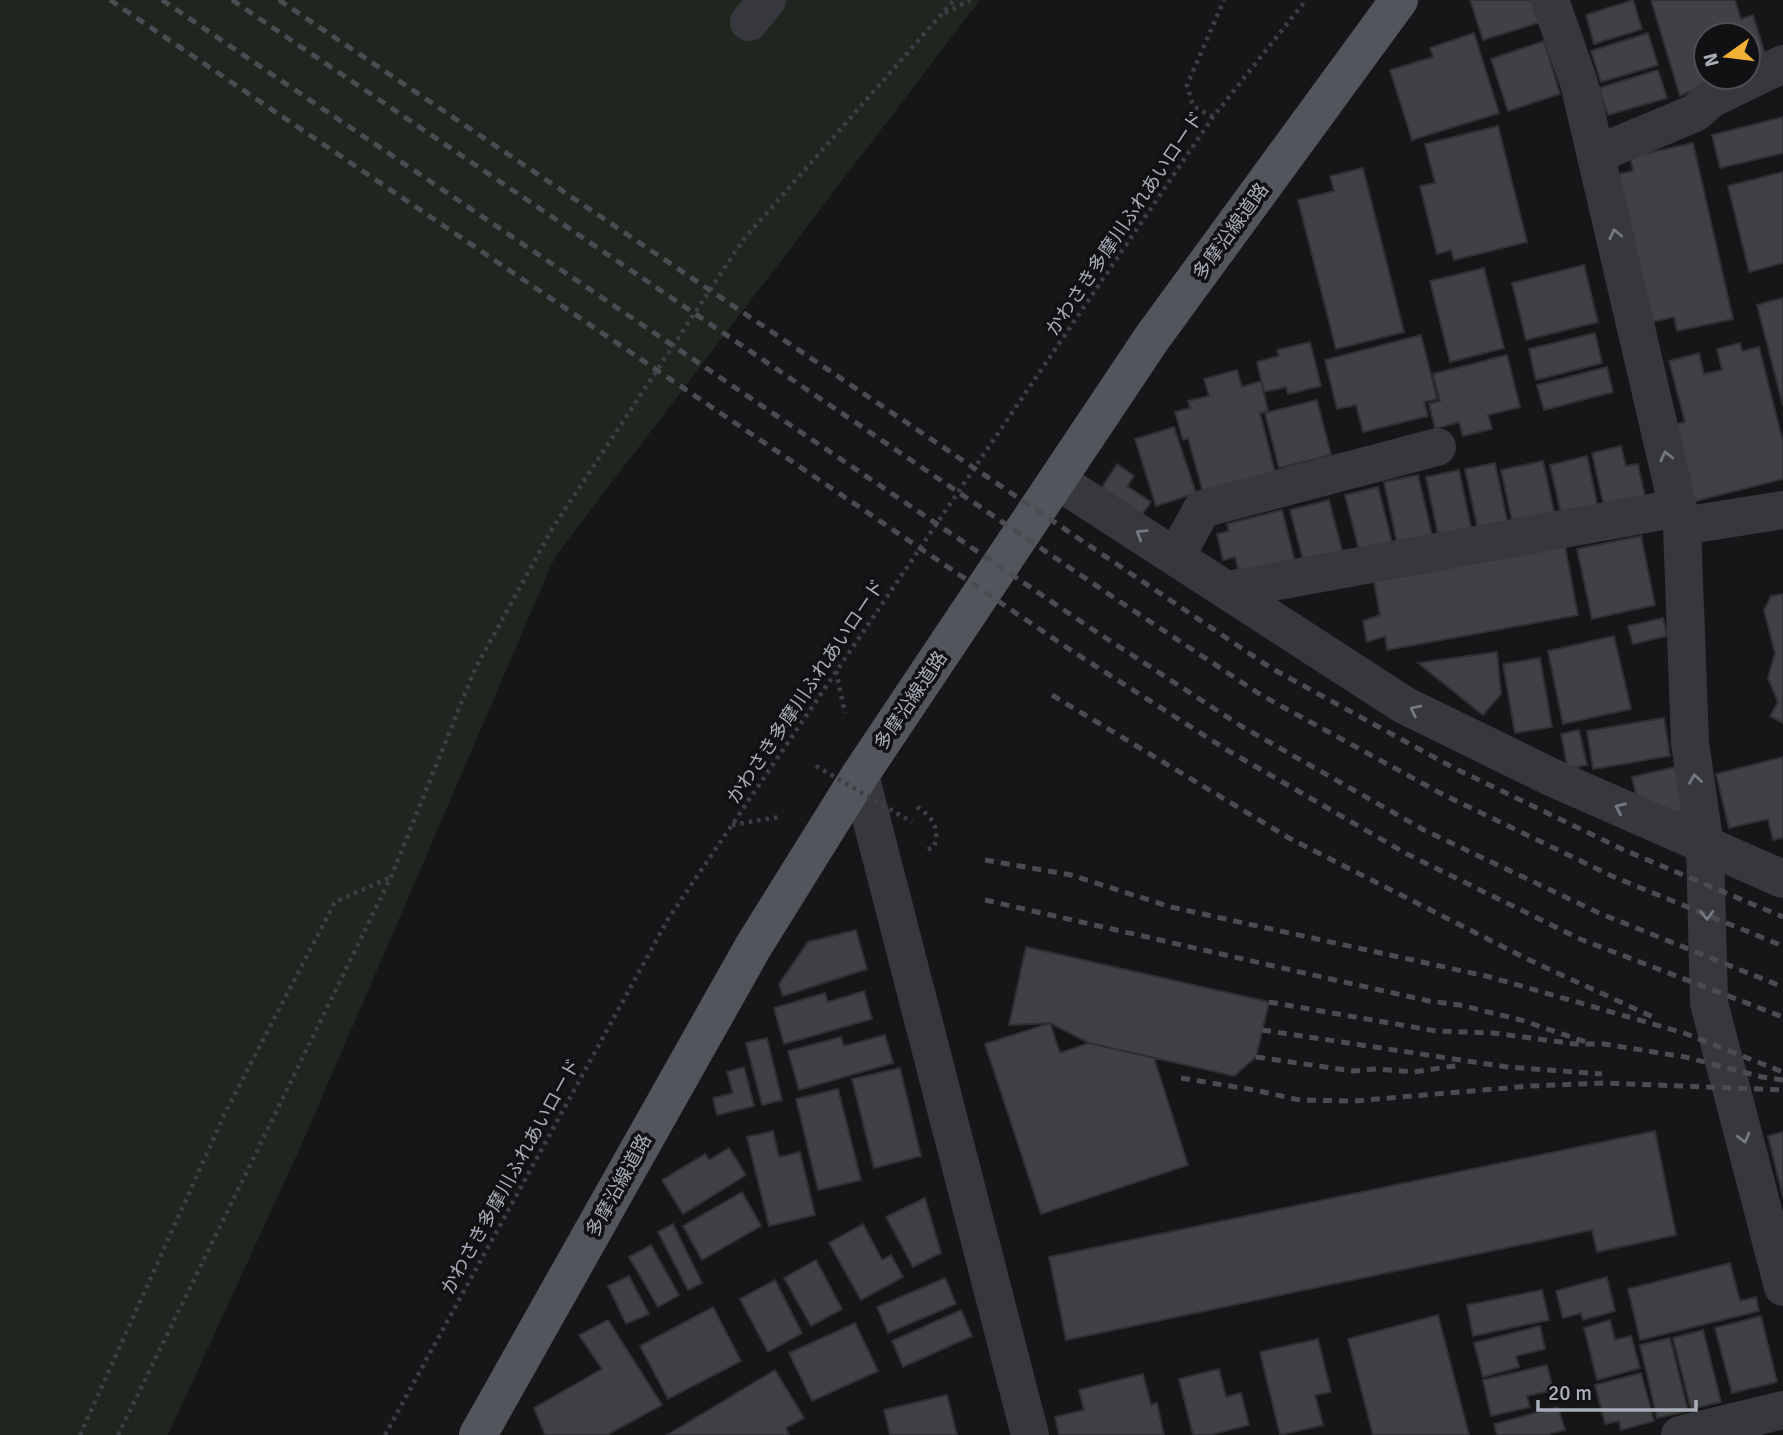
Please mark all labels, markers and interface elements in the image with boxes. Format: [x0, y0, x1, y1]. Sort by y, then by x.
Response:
north arrow [1692, 21, 1762, 91]
text: N [1698, 51, 1725, 69]
street label: かわさき多摩川ふれあいロード [1041, 107, 1209, 341]
street label: 多摩沿線道路 [1188, 178, 1274, 285]
one-way arrow [1609, 228, 1623, 240]
one-way arrow [1660, 450, 1674, 462]
one-way arrow [1136, 529, 1149, 542]
street label: かわさき多摩川ふれあいロード [722, 575, 890, 809]
street label: 多摩沿線道路 [869, 647, 953, 755]
one-way arrow [1410, 704, 1422, 718]
one-way arrow [1688, 773, 1703, 785]
one-way arrow [1615, 802, 1627, 816]
one-way arrow [1699, 909, 1714, 920]
street label: かわさき多摩川ふれあいロード [436, 1054, 586, 1299]
street label: 多摩沿線道路 [581, 1130, 657, 1241]
one-way arrow [1736, 1131, 1750, 1143]
scale bar [1538, 1368, 1696, 1412]
text: 20 m [1548, 1380, 1592, 1406]

